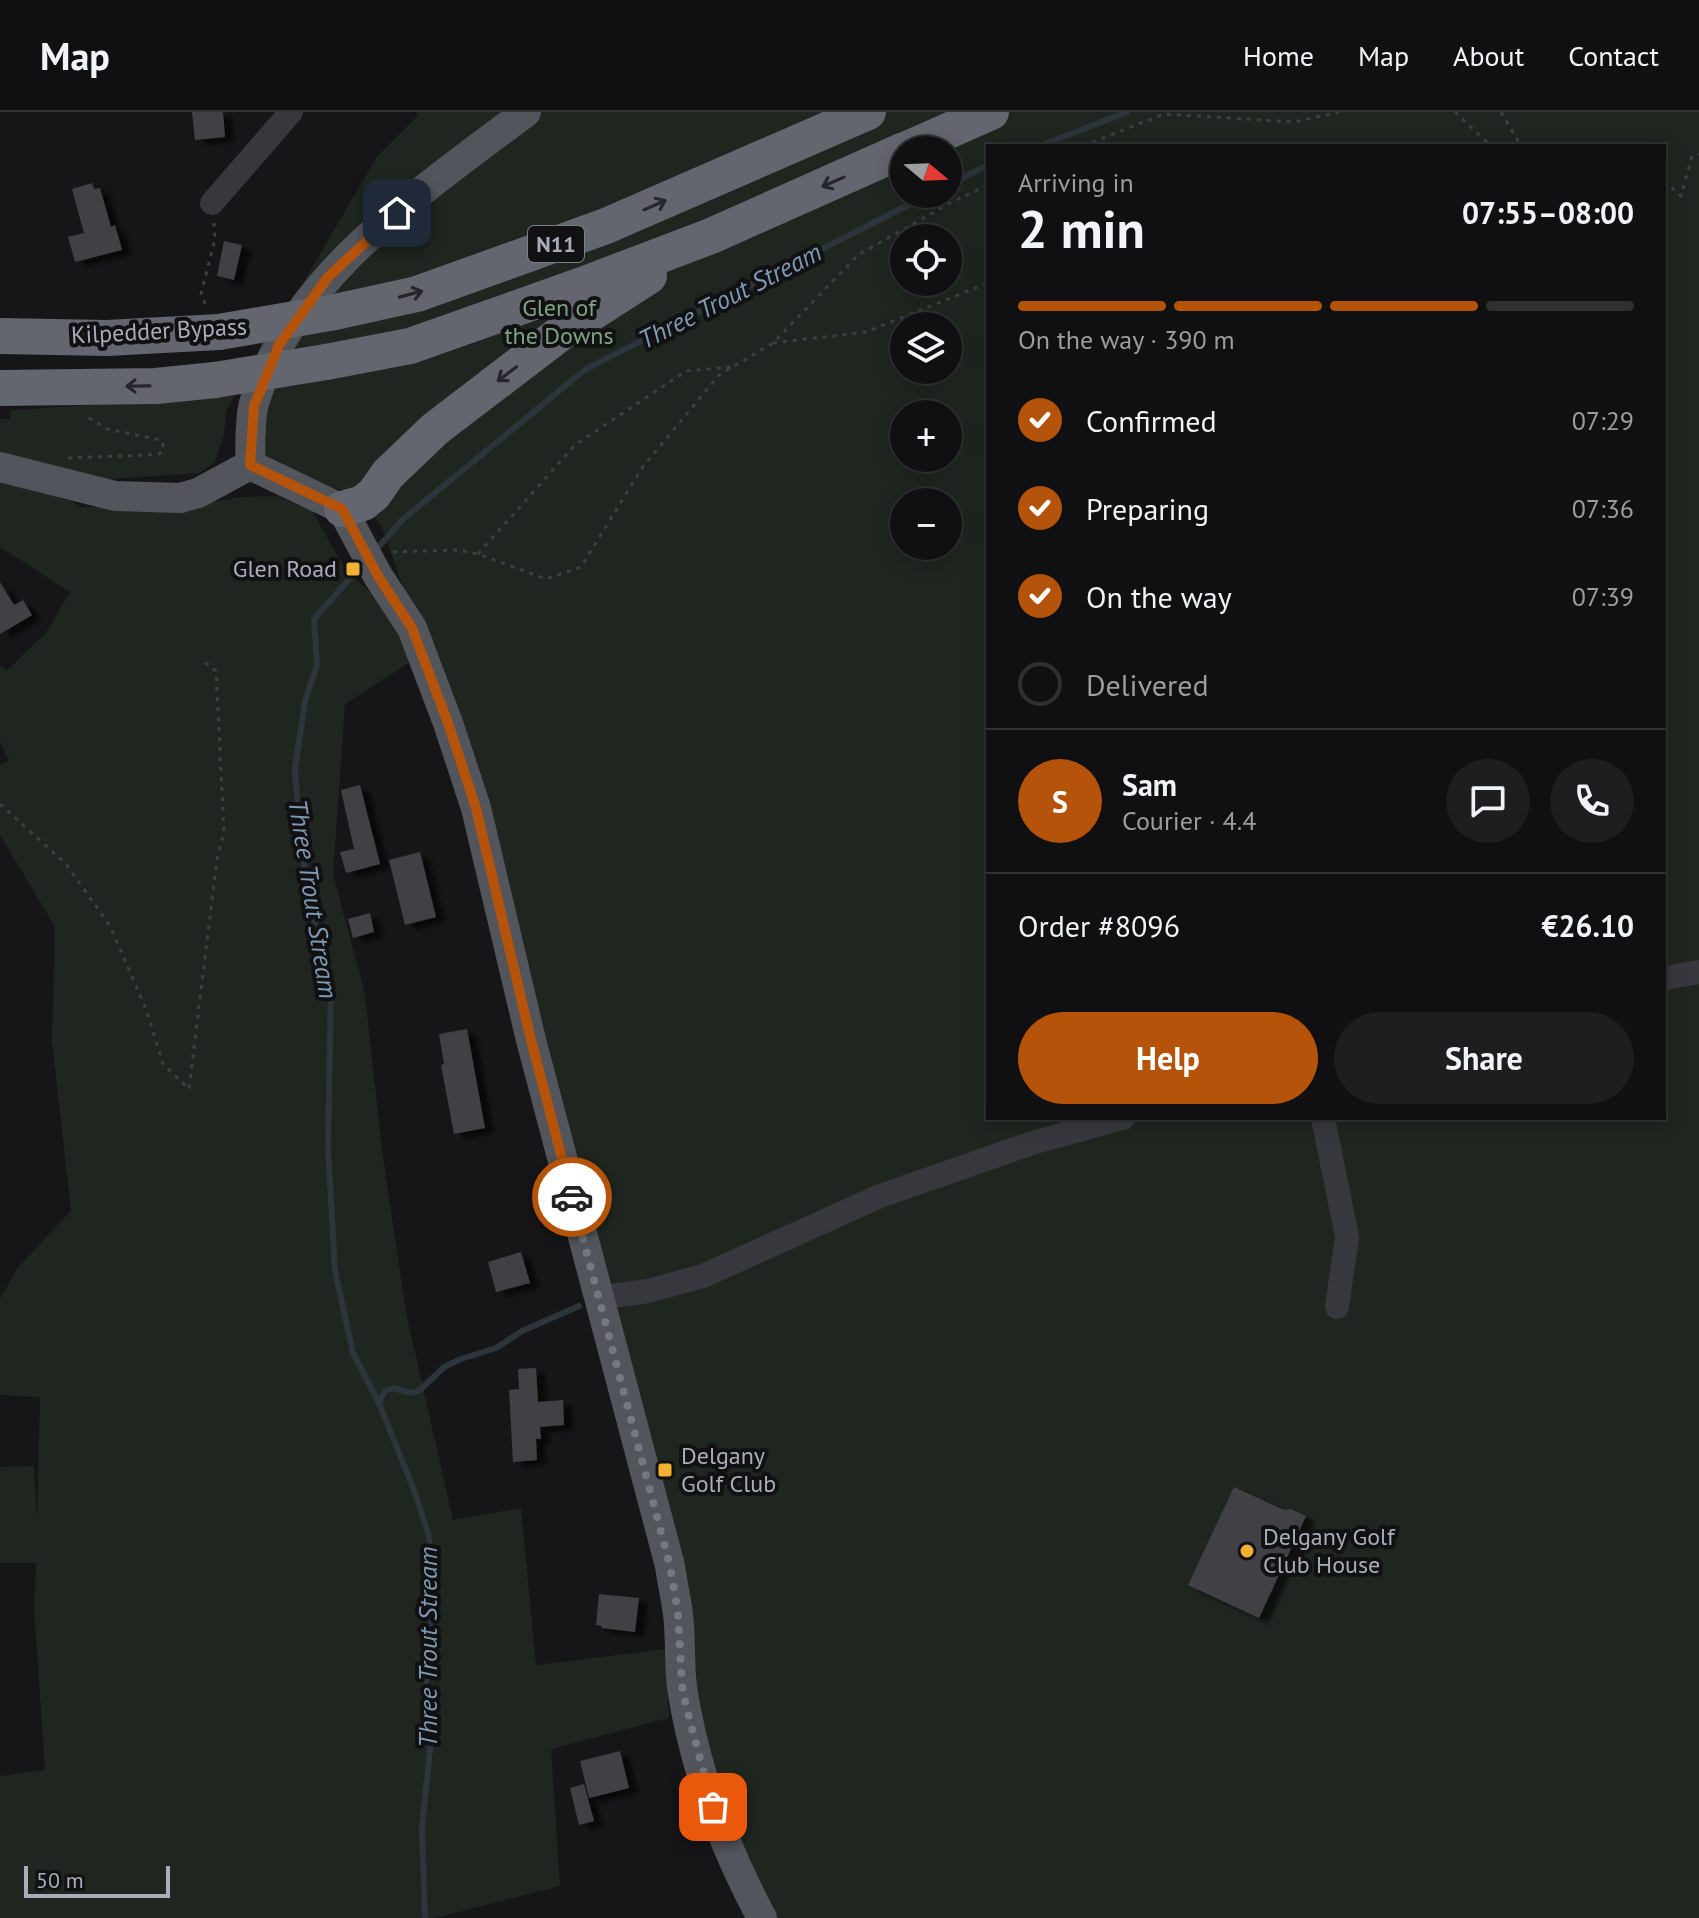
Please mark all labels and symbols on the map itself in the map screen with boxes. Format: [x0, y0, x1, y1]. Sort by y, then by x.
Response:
north arrow [890, 136, 962, 208]
one-way arrow [821, 175, 845, 190]
pin [363, 179, 431, 247]
one-way arrow [642, 197, 667, 212]
road number: N11 [528, 226, 584, 262]
water label: Three Trout Stream [633, 235, 827, 356]
one-way arrow [398, 286, 424, 301]
park label: Glen of the Downs [504, 292, 614, 351]
street label: Kilpedder Bypass [70, 310, 248, 351]
one-way arrow [497, 365, 518, 382]
one-way arrow [125, 378, 152, 394]
place label: Glen Road [233, 553, 337, 584]
marker: Glen Road [344, 560, 362, 578]
water label: Three Trout Stream [281, 797, 346, 1001]
courier [532, 1157, 612, 1237]
place label: Delgany Golf Club [681, 1440, 776, 1499]
marker: Delgany Golf Club [656, 1461, 674, 1479]
place label: Delgany Golf Club House [1263, 1521, 1396, 1580]
marker: Delgany Golf Club House [1238, 1542, 1256, 1560]
water label: Three Trout Stream [411, 1546, 444, 1748]
pin [679, 1773, 747, 1841]
scale bar [24, 1862, 170, 1898]

